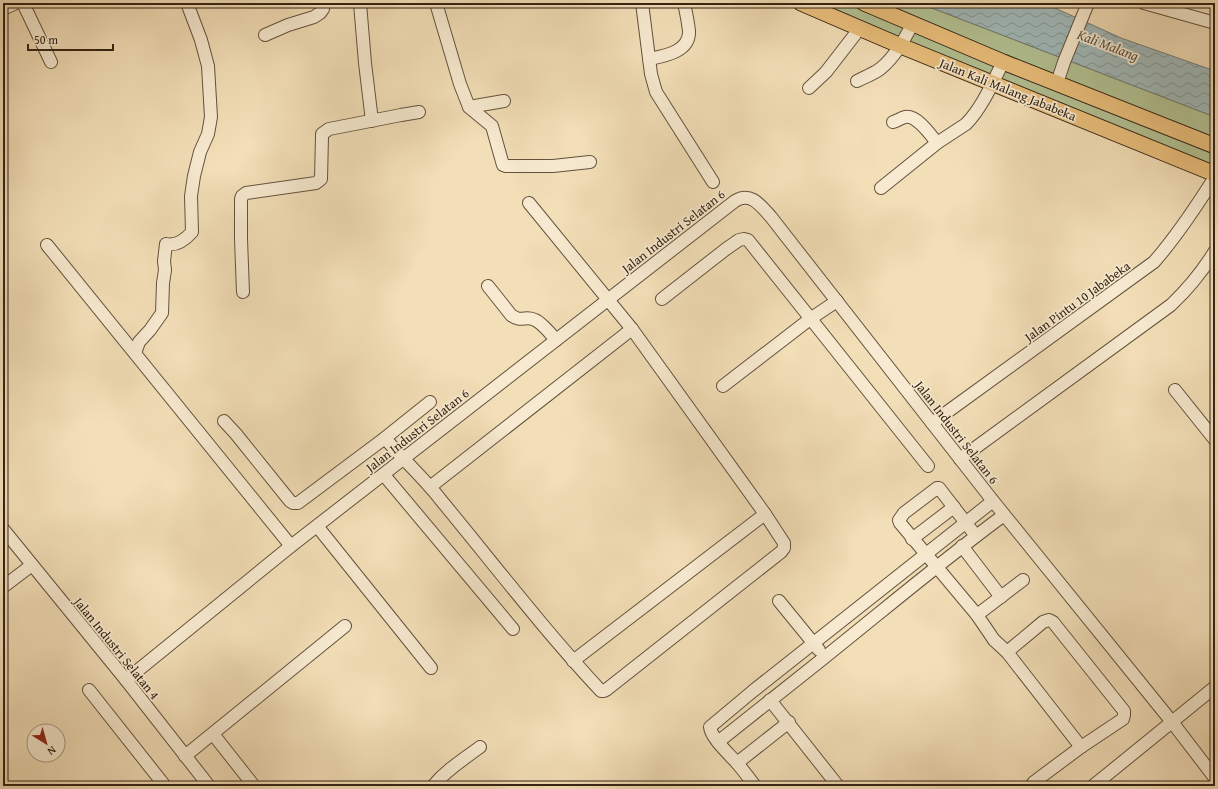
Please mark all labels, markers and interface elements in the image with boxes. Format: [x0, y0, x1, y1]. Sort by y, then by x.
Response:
water label: Kali Malang [1073, 24, 1142, 66]
scale bar [28, 26, 113, 52]
text: 50 m [34, 31, 58, 48]
street label: Jalan Kali Malang Jababeka [935, 53, 1080, 126]
street label: Jalan Industri Selatan 6 [616, 185, 729, 279]
street label: Jalan Pintu 10 Jababeka [1019, 256, 1135, 347]
street label: Jalan Industri Selatan 6 [909, 375, 1003, 488]
street label: Jalan Industri Selatan 6 [360, 384, 473, 478]
street label: Jalan Industri Selatan 4 [68, 592, 164, 703]
north arrow [26, 723, 66, 763]
text: N [44, 742, 60, 760]

